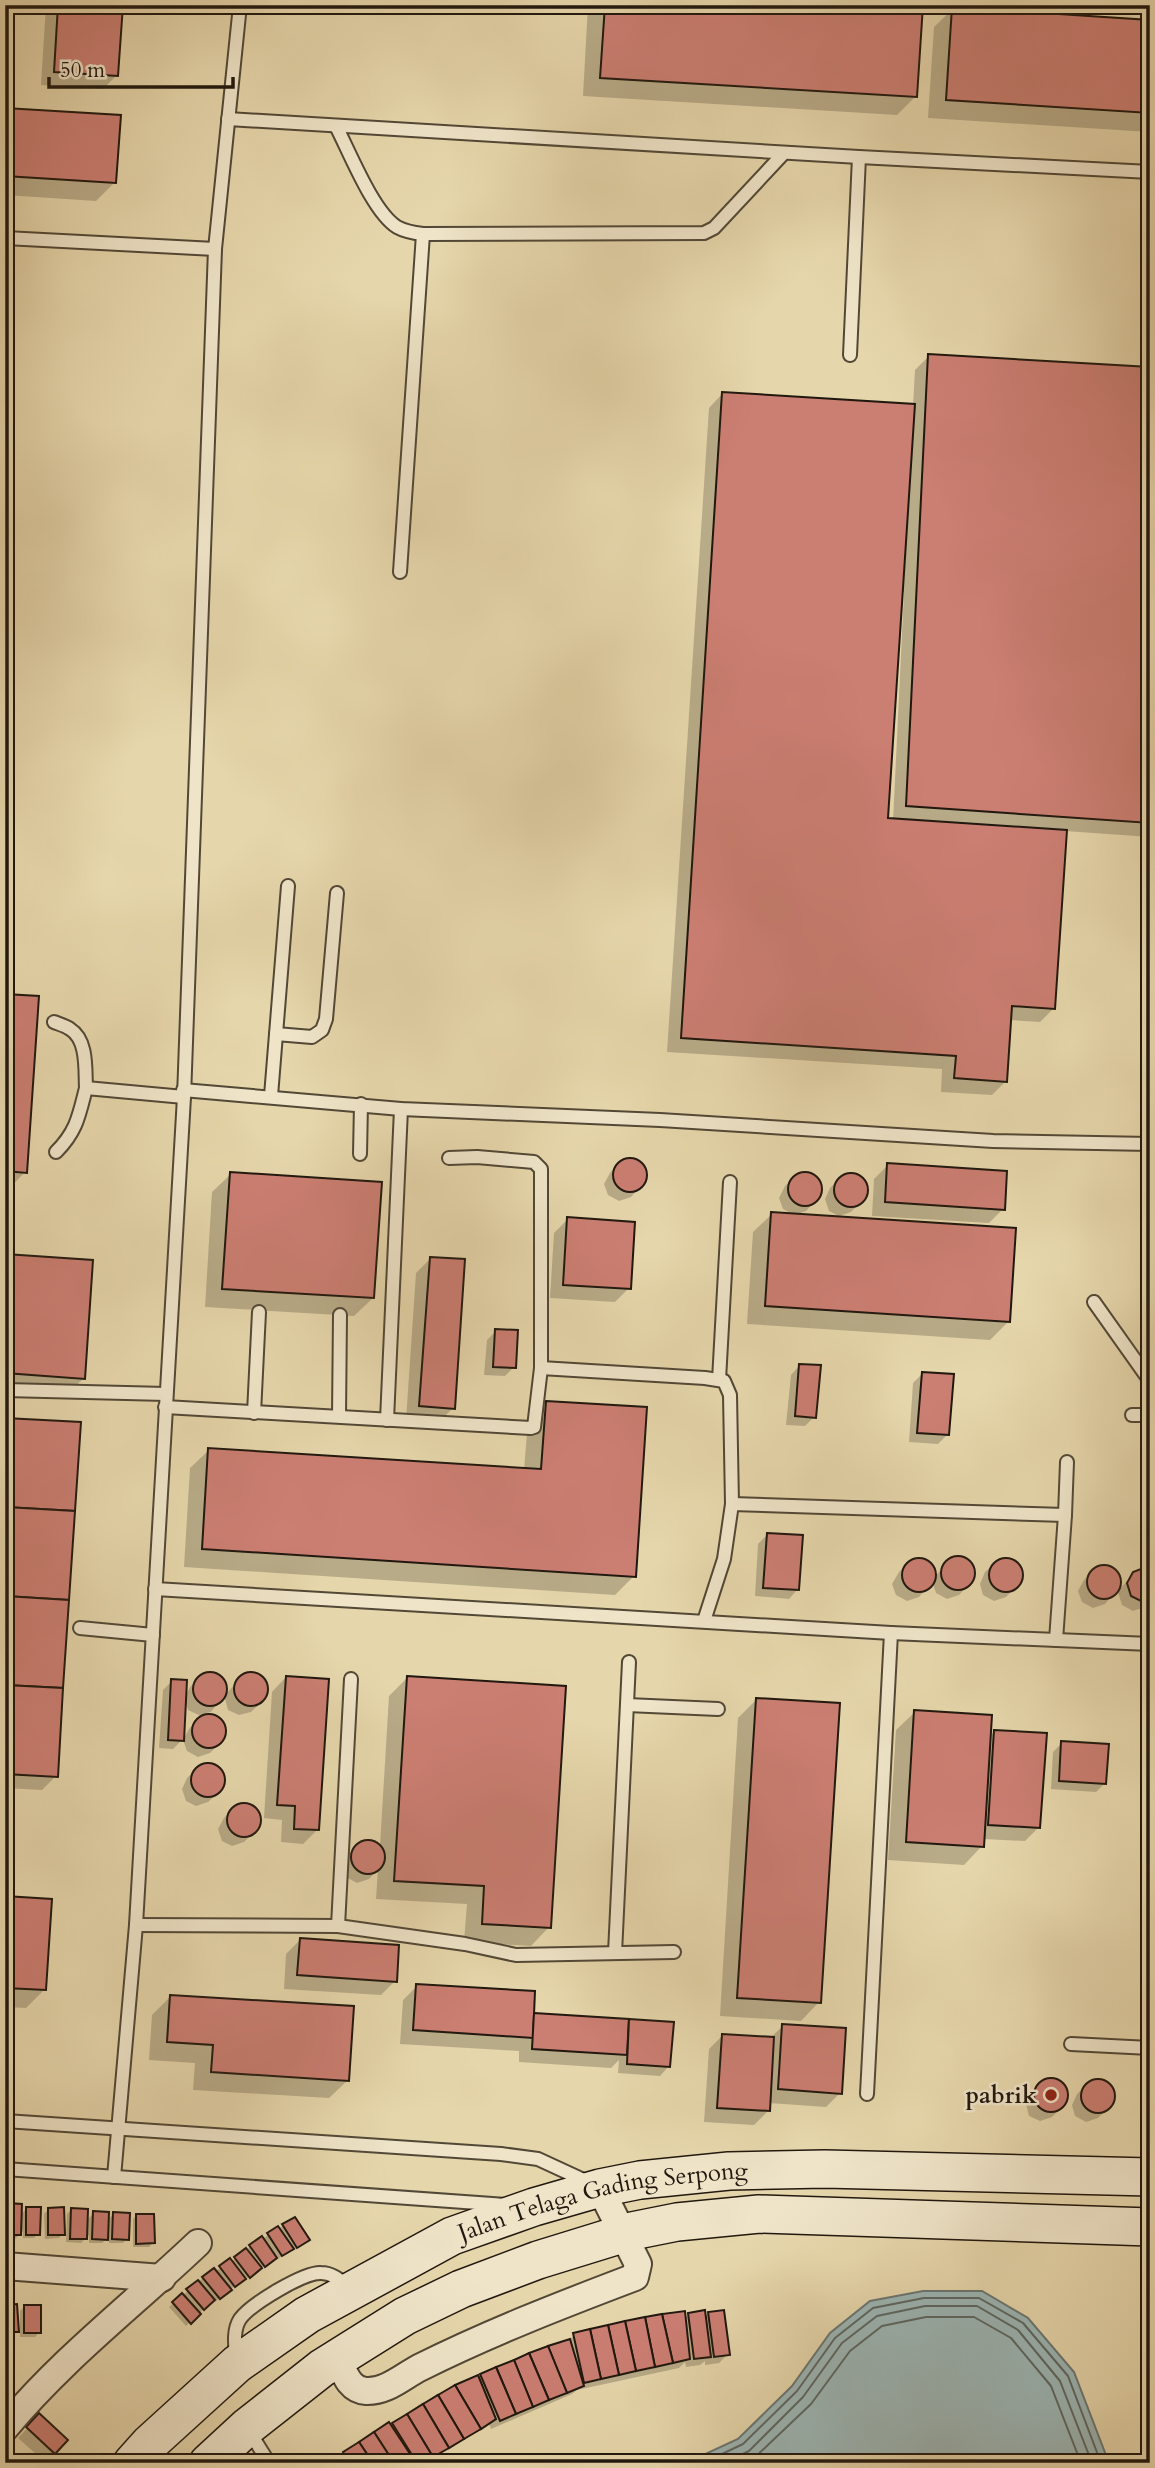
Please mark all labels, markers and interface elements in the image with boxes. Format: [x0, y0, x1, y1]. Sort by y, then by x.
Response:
scale bar [49, 46, 233, 90]
text: 50 m [60, 56, 105, 85]
place label: pabrik [965, 2079, 1037, 2112]
marker: pabrik [1043, 2087, 1059, 2103]
street label: Jalan Telaga Gading Serpong [451, 2155, 749, 2251]

